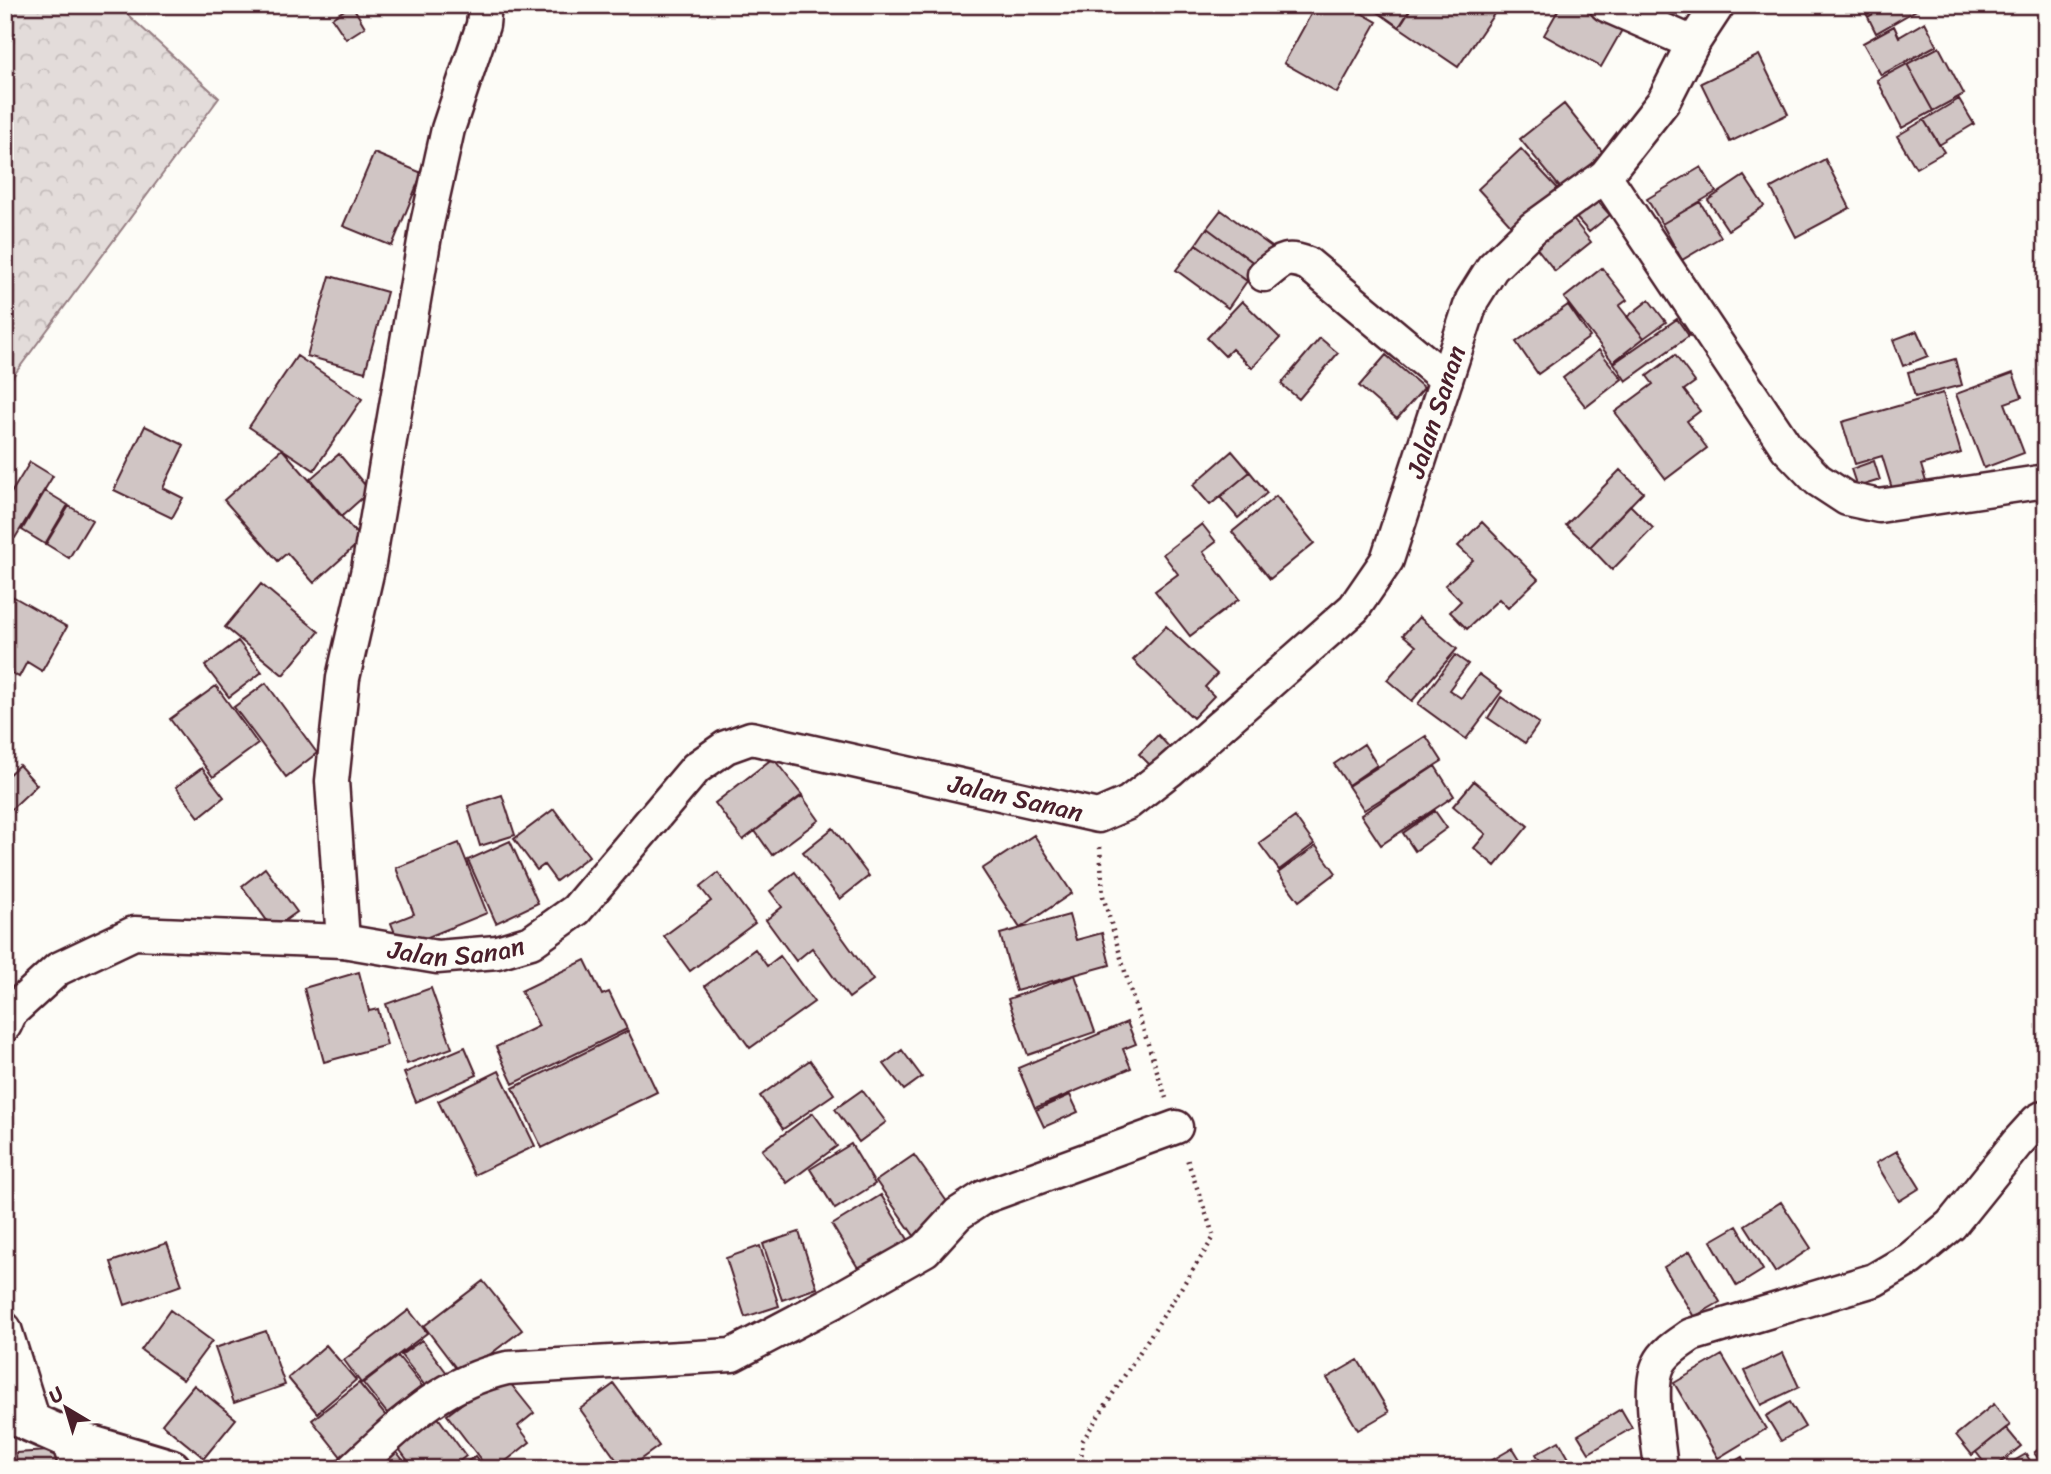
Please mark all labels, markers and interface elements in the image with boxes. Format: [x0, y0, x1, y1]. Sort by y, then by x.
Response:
street label: Jalan Sanan [1392, 339, 1479, 485]
street label: Jalan Sanan [943, 760, 1088, 835]
street label: Jalan Sanan [384, 922, 530, 980]
north arrow [32, 1372, 102, 1442]
text: U [41, 1377, 72, 1412]

